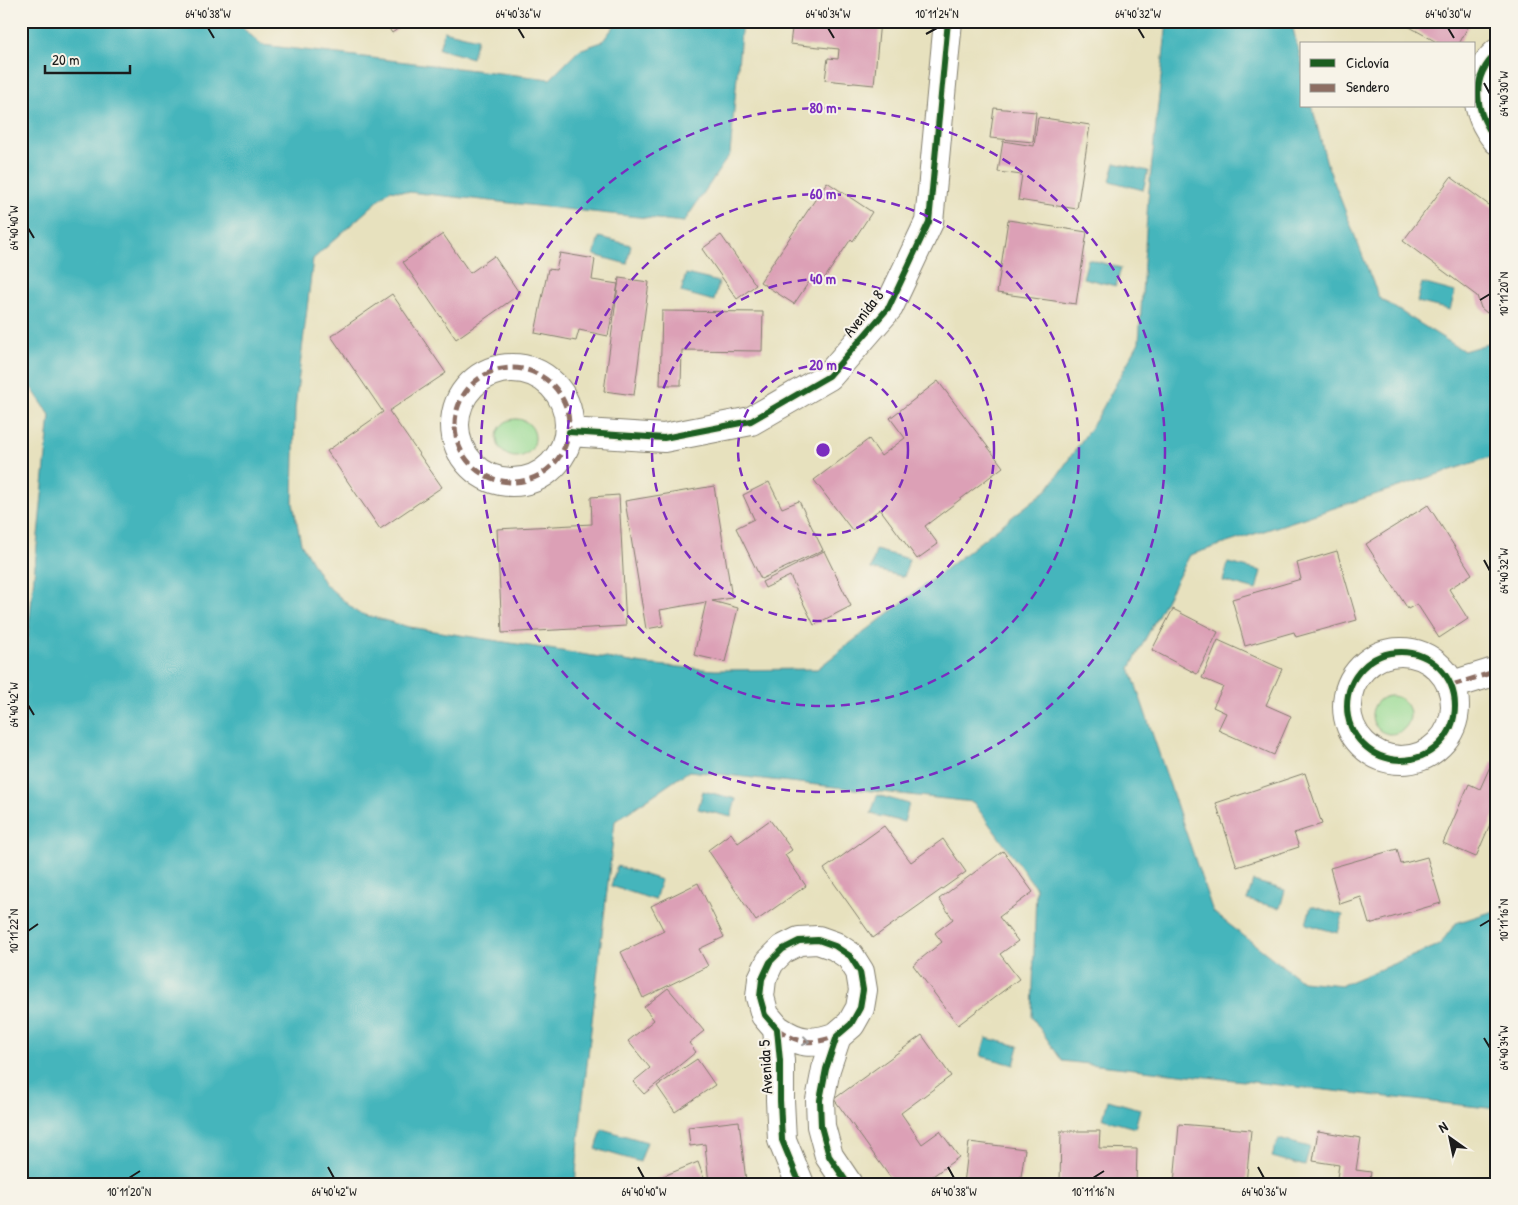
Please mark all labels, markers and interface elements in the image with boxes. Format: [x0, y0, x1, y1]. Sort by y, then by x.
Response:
text: 64°40'38"W [185, 5, 231, 22]
text: 64°40'36"W [495, 5, 541, 22]
text: 64°40'34"W [806, 5, 851, 22]
text: 10°11'24"N [915, 5, 959, 22]
text: 64°40'32"W [1115, 5, 1162, 22]
text: 64°40'30"W [1425, 5, 1471, 22]
scale bar [45, 42, 130, 74]
legend [1300, 42, 1476, 108]
text: 20 m [52, 49, 79, 70]
text: Ciclovía [1346, 52, 1389, 73]
text: 64°40'30"W [1495, 71, 1512, 117]
text: Sendero [1346, 76, 1389, 97]
text: 80 m [810, 97, 836, 118]
text: 60 m [810, 183, 836, 204]
text: 64°40'40"W [5, 205, 22, 250]
text: 40 m [810, 268, 836, 289]
text: 10°11'20"N [1495, 272, 1512, 316]
street label: Avenida 8 [838, 285, 888, 341]
text: 20 m [809, 354, 837, 375]
centre of rings [814, 441, 832, 459]
text: 64°40'32"W [1495, 547, 1512, 594]
text: 64°40'42"W [5, 682, 22, 728]
text: 10°11'16"N [1495, 899, 1512, 941]
text: 10°11'22"N [5, 909, 22, 953]
text: 64°40'34"W [1495, 1025, 1512, 1070]
one-way arrow [802, 1035, 810, 1046]
street label: Avenida 5 [753, 1039, 777, 1095]
north arrow [1426, 1112, 1476, 1162]
text: N [1434, 1116, 1451, 1137]
text: 10°11'20"N [107, 1183, 151, 1200]
text: 64°40'42"W [311, 1183, 357, 1200]
text: 64°40'40"W [622, 1183, 667, 1200]
text: 64°40'38"W [931, 1183, 977, 1200]
text: 10°11'16"N [1072, 1183, 1114, 1200]
text: 64°40'36"W [1241, 1183, 1287, 1200]

